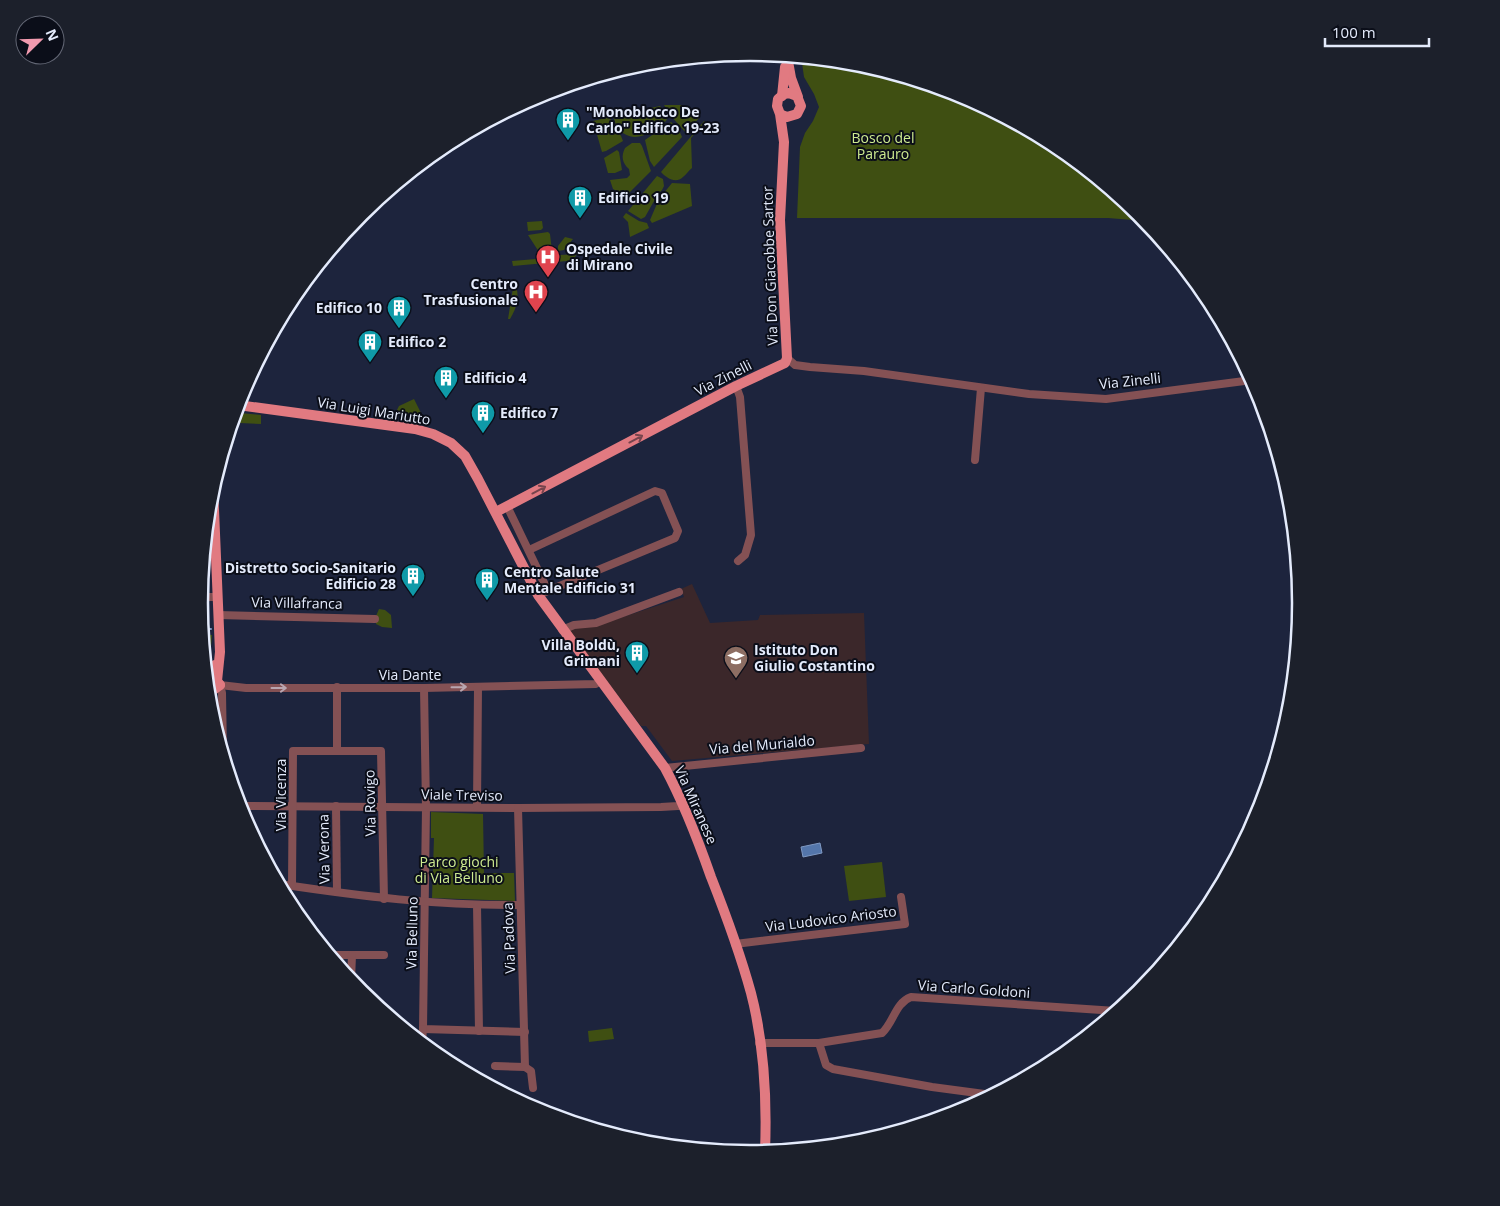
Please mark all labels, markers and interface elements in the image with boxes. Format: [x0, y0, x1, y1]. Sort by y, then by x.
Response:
north arrow [15, 15, 65, 65]
scale bar [1325, 15, 1429, 47]
text: 100 m [1332, 22, 1376, 42]
text: N [41, 26, 63, 44]
place label: "Monoblocco De Carlo" Edifico 19-23 [586, 102, 720, 137]
building icon: "Monoblocco De Carlo" Edifico 19-23 [555, 107, 581, 141]
park label: Bosco del Parauro [852, 128, 914, 163]
building icon: Edificio 19 [567, 185, 593, 219]
street label: Via Don Giacobbe Sartor [757, 186, 782, 346]
place label: Edificio 19 [598, 188, 668, 207]
place label: Ospedale Civile di Mirano [566, 239, 673, 274]
hospital icon: Ospedale Civile di Mirano [535, 244, 561, 278]
place label: Centro Trasfusionale [423, 274, 518, 309]
hospital icon: Centro Trasfusionale [523, 279, 549, 313]
building icon: Edifico 10 [386, 295, 412, 329]
place label: Edifico 10 [316, 298, 382, 317]
building icon: Edifico 2 [357, 329, 383, 363]
place label: Edifico 2 [388, 332, 446, 351]
street label: Via Zinelli [691, 355, 755, 400]
building icon: Edificio 4 [433, 365, 459, 399]
place label: Edificio 4 [464, 368, 526, 387]
street label: Via Zinelli [1098, 368, 1162, 393]
street label: Via Luigi Mariutto [316, 392, 432, 429]
building icon: Edifico 7 [470, 400, 496, 434]
place label: Edifico 7 [500, 403, 558, 422]
one-way arrow [629, 434, 644, 444]
one-way arrow [531, 485, 546, 494]
place label: Distretto Socio-Sanitario Edificio 28 [225, 558, 396, 593]
place label: Centro Salute Mentale Edificio 31 [504, 562, 636, 597]
building icon: Distretto Socio-Sanitario Edificio 28 [400, 563, 426, 597]
building icon: Centro Salute Mentale Edificio 31 [474, 567, 500, 601]
street label: Via Villafranca [251, 592, 343, 613]
place label: Villa Boldù, Grimani [542, 635, 620, 670]
building icon: Villa Boldù, Grimani [624, 640, 650, 674]
place label: Istituto Don Giulio Costantino [754, 640, 875, 675]
school or university icon: Istituto Don Giulio Costantino [723, 645, 749, 679]
street label: Via Dante [379, 665, 441, 684]
one-way arrow [450, 682, 466, 692]
one-way arrow [270, 683, 286, 693]
street label: Via del Murialdo [709, 730, 815, 759]
street label: Via Vicenza [271, 759, 290, 831]
street label: Via Miranese [671, 763, 722, 847]
street label: Via Rovigo [359, 769, 380, 837]
street label: Viale Treviso [421, 784, 503, 805]
street label: Via Verona [313, 814, 334, 884]
park label: Parco giochi di Via Belluno [415, 852, 503, 887]
street label: Via Belluno [401, 896, 422, 970]
street label: Via Ludovico Ariosto [764, 901, 898, 936]
street label: Via Padova [498, 902, 519, 974]
street label: Via Carlo Goldoni [917, 975, 1031, 1002]

